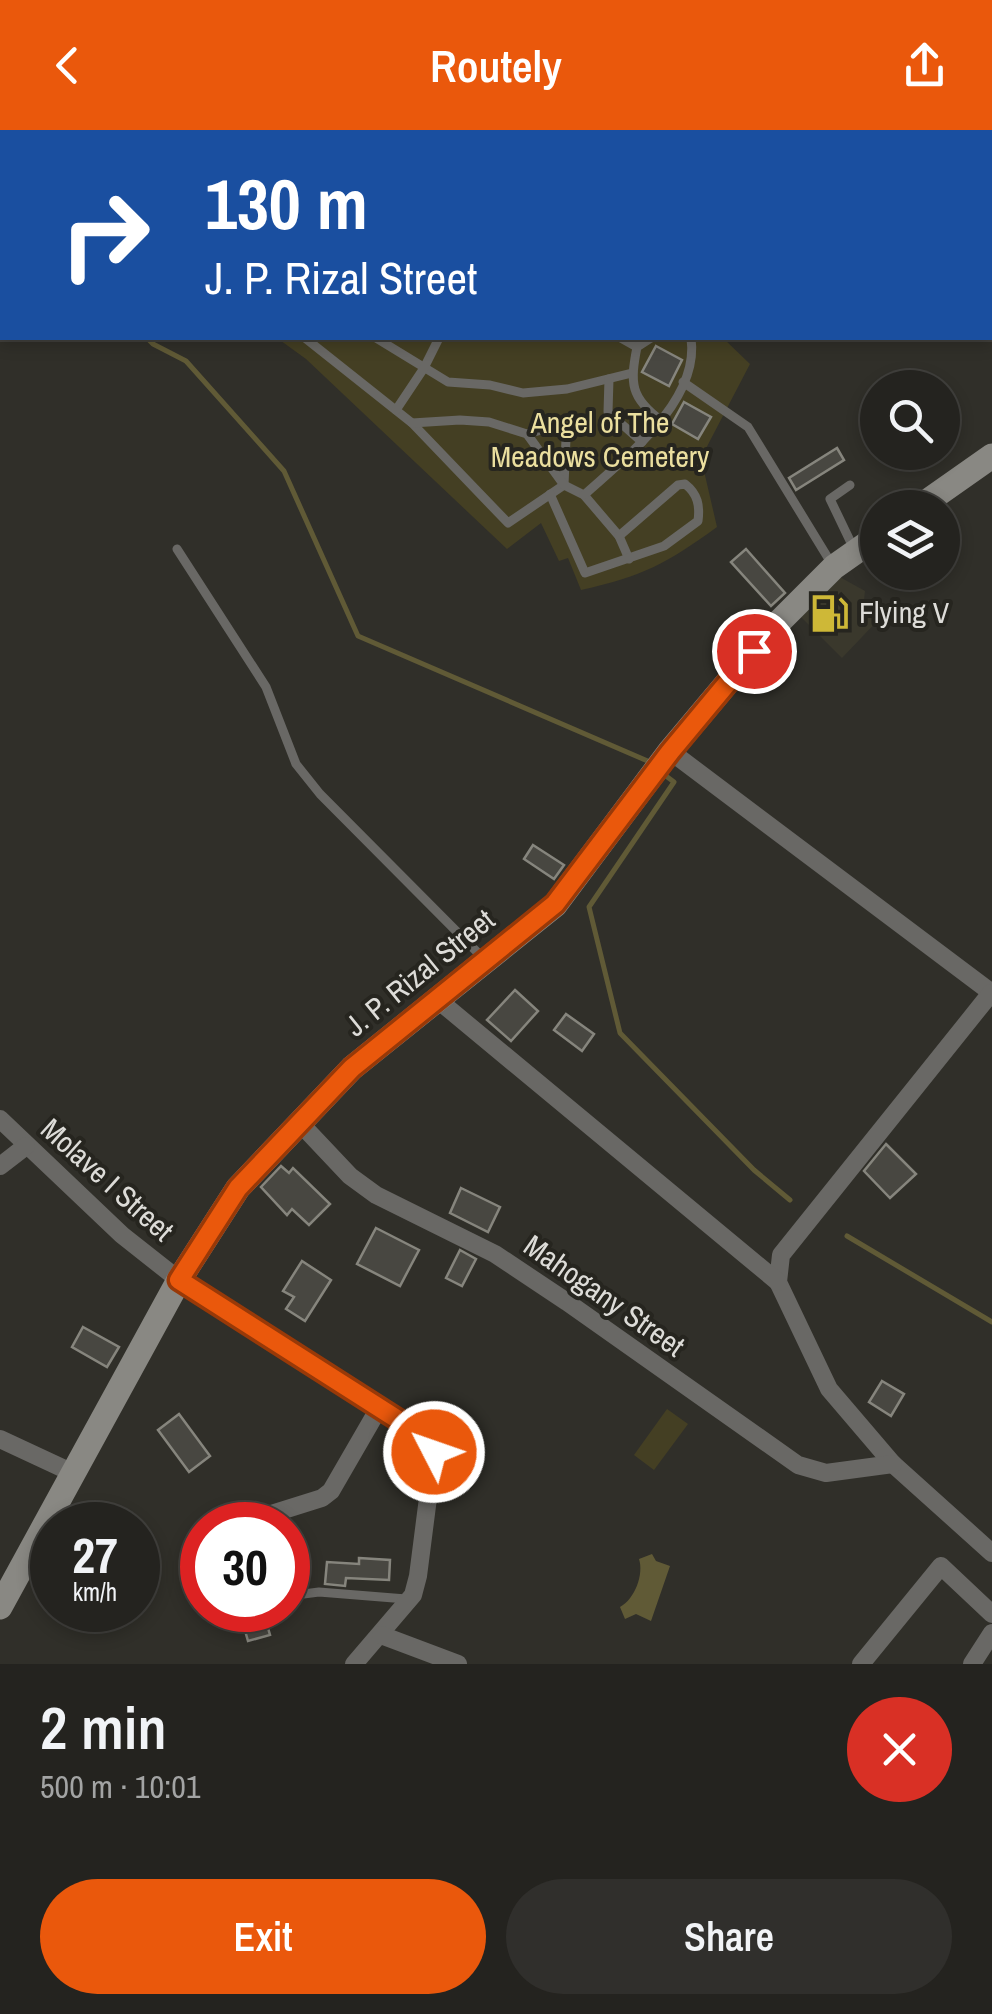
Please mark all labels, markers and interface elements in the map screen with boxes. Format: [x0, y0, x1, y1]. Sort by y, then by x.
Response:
text: Routely [430, 35, 562, 96]
icon: back [40, 38, 95, 93]
icon: share [897, 38, 952, 93]
text: 130 m [205, 157, 368, 251]
icon: right [40, 170, 170, 300]
text: J. P. Rizal Street [205, 247, 477, 308]
map controls [860, 370, 960, 590]
button: search [860, 370, 960, 470]
park label: Angel of The Meadows Cemetery [491, 402, 710, 476]
button: layers [860, 490, 960, 590]
fuel station icon: Flying V [808, 592, 850, 634]
place label: Flying V [859, 592, 950, 632]
pin [712, 609, 797, 694]
icon: arrive [727, 624, 782, 679]
street label: J. P. Rizal Street [336, 899, 503, 1045]
street label: Molave I Street [33, 1109, 183, 1250]
street label: Mahogany Street [516, 1225, 693, 1365]
position arrow [382, 1400, 486, 1504]
speed limit sign: 30 [180, 1502, 310, 1632]
text: 27 [72, 1521, 118, 1589]
text: km/h [73, 1575, 117, 1609]
text: 2 min [40, 1687, 167, 1768]
button: close [847, 1697, 952, 1802]
text: 500 m · 10:01 [40, 1765, 200, 1808]
button: Exit [40, 1879, 486, 1994]
button: Share [506, 1879, 952, 1994]

